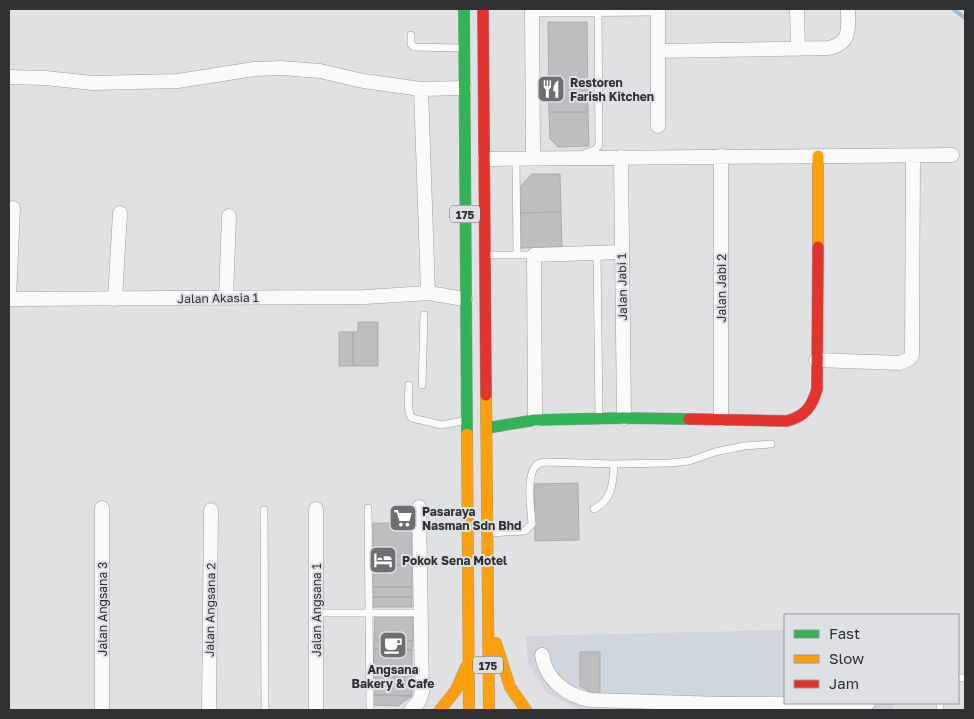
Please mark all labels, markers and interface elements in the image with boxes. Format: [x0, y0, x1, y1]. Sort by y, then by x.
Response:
restaurant icon: Restoren Farish Kitchen [536, 74, 566, 104]
place label: Restoren Farish Kitchen [570, 75, 654, 104]
road number: 175 [450, 205, 480, 222]
street label: Jalan Jabi 1 [614, 253, 630, 321]
street label: Jalan Jabi 2 [714, 254, 729, 322]
street label: Jalan Akasia 1 [177, 290, 259, 306]
supermarket icon: Pasaraya Nasman Sdn Bhd [388, 503, 418, 533]
place label: Pasaraya Nasman Sdn Bhd [422, 504, 521, 533]
hotel icon: Pokok Sena Motel [368, 545, 398, 575]
place label: Pokok Sena Motel [402, 553, 507, 568]
street label: Jalan Angsana 3 [95, 562, 110, 656]
street label: Jalan Angsana 2 [202, 563, 218, 657]
street label: Jalan Angsana 1 [309, 563, 324, 657]
legend [784, 614, 959, 704]
text: Fast [829, 624, 860, 642]
cafe icon: Angsana Bakery & Cafe [378, 630, 408, 660]
text: Slow [829, 649, 864, 667]
road number: 175 [473, 656, 503, 674]
place label: Angsana Bakery & Cafe [352, 662, 434, 691]
text: Jam [829, 674, 859, 692]

